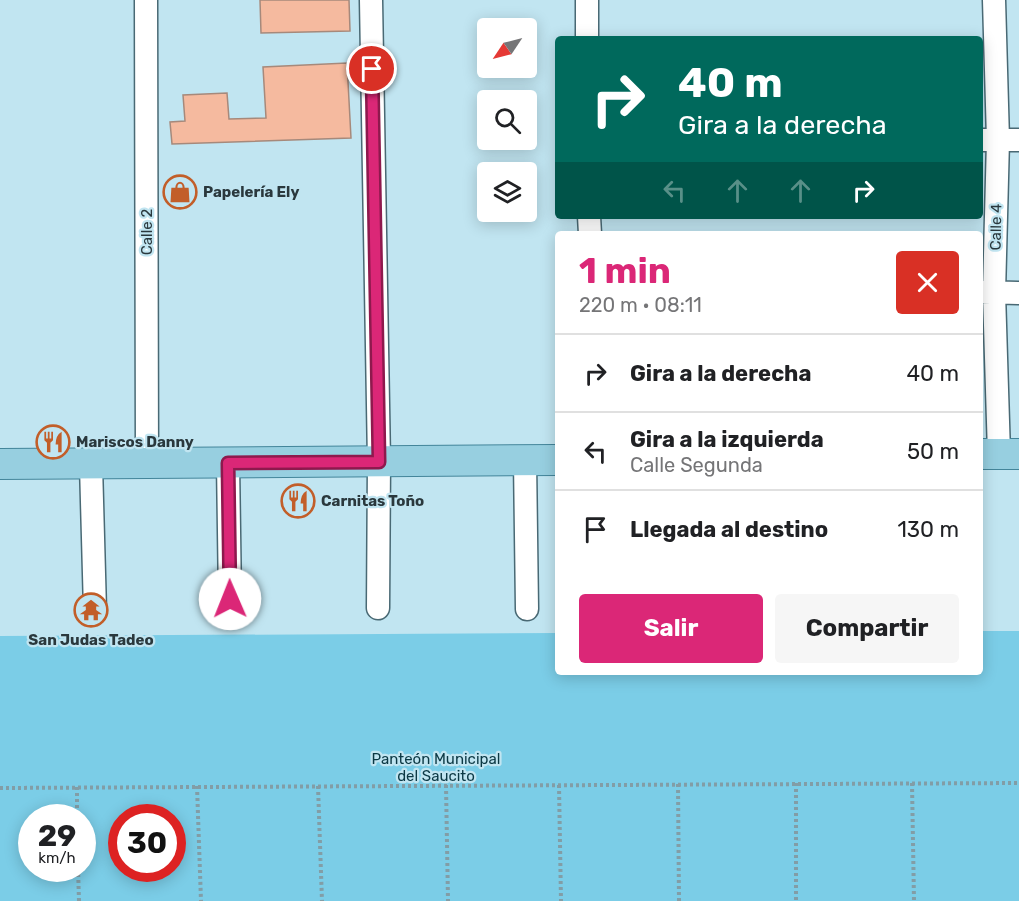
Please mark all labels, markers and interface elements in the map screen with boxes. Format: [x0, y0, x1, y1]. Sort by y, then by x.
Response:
north arrow [477, 18, 537, 78]
map controls [477, 18, 537, 222]
pin [346, 43, 397, 94]
icon: arrive [355, 52, 388, 85]
text: 40 m [678, 58, 783, 108]
icon: right [579, 60, 657, 138]
button: search [477, 90, 537, 150]
text: Gira a la derecha [678, 109, 887, 141]
button: layers [477, 162, 537, 222]
shop icon: Papelería Ely [162, 174, 198, 210]
icon: left [658, 174, 691, 207]
icon: ahead [721, 174, 754, 207]
icon: ahead [784, 174, 817, 207]
icon: right [847, 174, 880, 207]
place label: Papelería Ely [203, 183, 299, 201]
street label: Calle 4 [987, 203, 1005, 251]
street label: Calle 2 [138, 209, 156, 255]
text: 1 min [579, 249, 671, 292]
button: close [896, 251, 959, 314]
text: 220 m · 08:11 [579, 293, 702, 317]
icon: right [579, 357, 612, 390]
text: Gira a la derecha [630, 360, 811, 387]
text: 40 m [906, 360, 959, 387]
restaurant icon: Mariscos Danny [35, 424, 71, 460]
text: Gira a la izquierda [630, 426, 824, 453]
place label: Mariscos Danny [76, 433, 194, 451]
icon: left [579, 435, 612, 468]
text: 50 m [907, 438, 959, 465]
text: Calle Segunda [630, 453, 763, 477]
restaurant icon: Carnitas Toño [280, 483, 316, 519]
place label: Carnitas Toño [321, 492, 424, 510]
icon: arrive [579, 513, 612, 546]
text: Llegada al destino [630, 516, 828, 543]
text: 130 m [897, 516, 959, 543]
position arrow [198, 567, 262, 631]
temple icon: San Judas Tadeo [73, 592, 109, 628]
button: Salir [579, 594, 763, 663]
button: Compartir [775, 594, 959, 663]
place label: San Judas Tadeo [28, 631, 154, 649]
park label: Panteón Municipal del Saucito [372, 750, 500, 785]
speed limit sign: 30 [108, 804, 186, 882]
text: 29 [38, 818, 76, 854]
text: km/h [38, 849, 76, 867]

